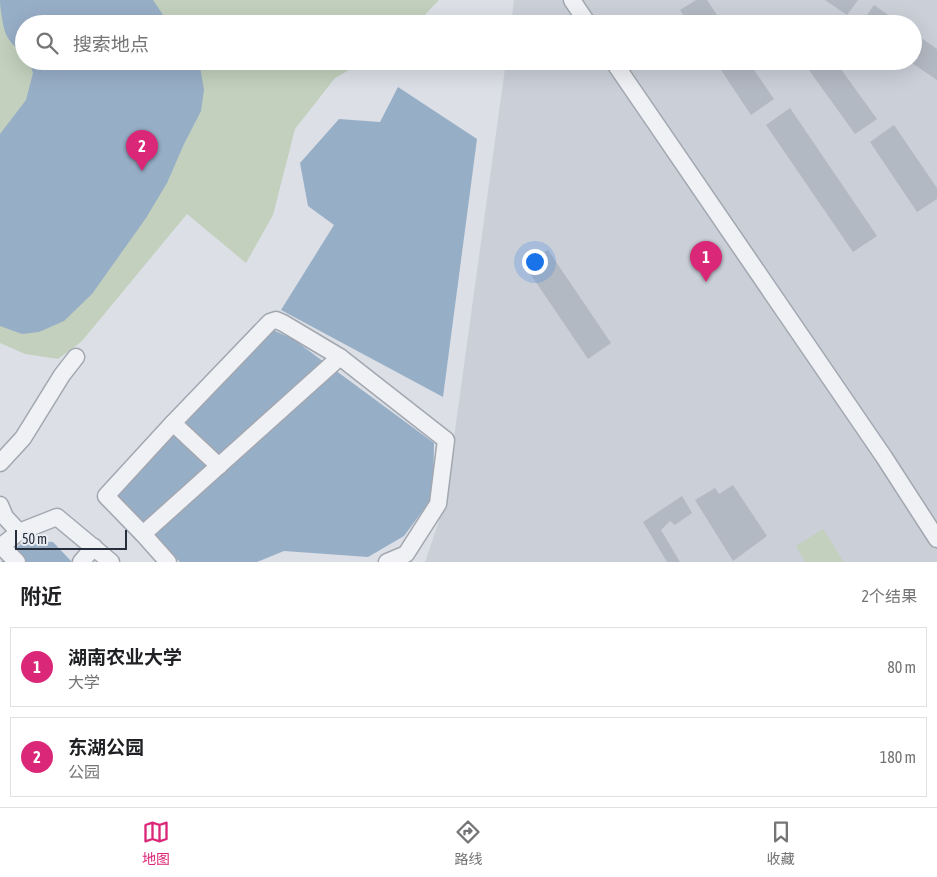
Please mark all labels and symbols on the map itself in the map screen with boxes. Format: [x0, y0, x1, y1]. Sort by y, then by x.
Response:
pin: 2 [126, 130, 158, 171]
pin: 1 [690, 241, 722, 282]
your location [522, 249, 548, 275]
scale bar [15, 527, 128, 550]

